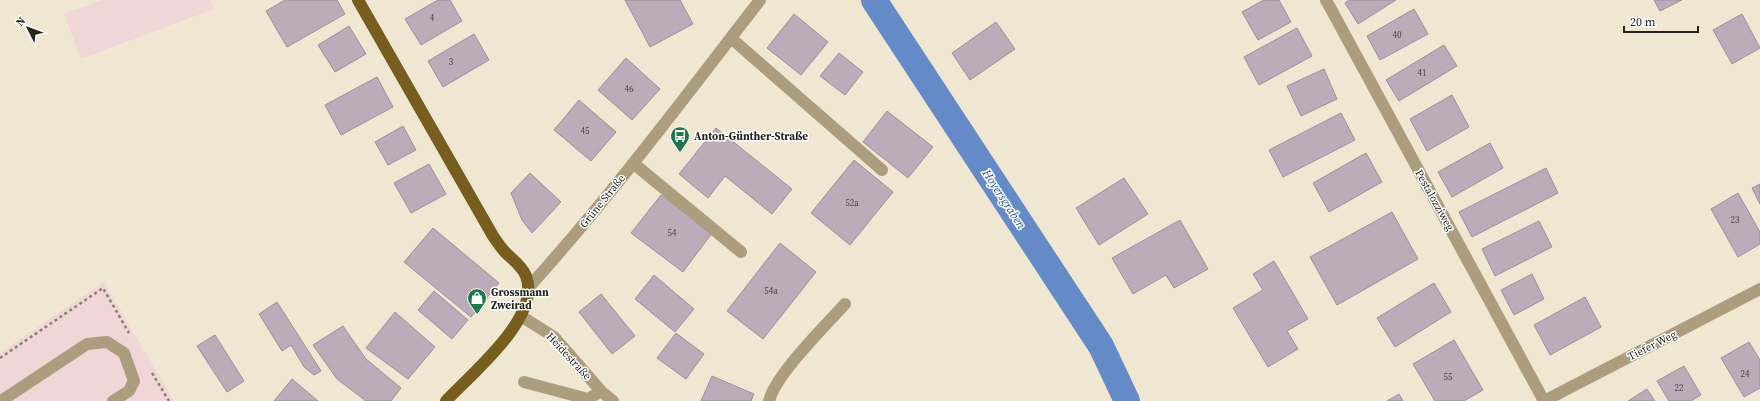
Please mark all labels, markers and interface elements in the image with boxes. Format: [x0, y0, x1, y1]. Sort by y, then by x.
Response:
north arrow [8, 8, 48, 48]
scale bar [1624, 8, 1698, 34]
house number: 4 [430, 12, 435, 24]
text: N [13, 14, 29, 30]
text: 20 m [1630, 14, 1656, 30]
house number: 40 [1392, 29, 1402, 41]
house number: 3 [449, 56, 454, 68]
house number: 41 [1417, 67, 1427, 79]
house number: 46 [624, 83, 634, 95]
house number: 45 [580, 125, 590, 137]
bus stop icon: Anton-Günther-Straße [669, 125, 691, 153]
place label: Anton-Günther-Straße [694, 129, 808, 144]
water label: Hoyersgraben [978, 165, 1029, 232]
street label: Pestalozziweg [1412, 167, 1458, 234]
street label: Grüne Straße [576, 171, 629, 231]
house number: 52a [845, 197, 859, 209]
house number: 23 [1730, 214, 1740, 226]
house number: 54 [667, 227, 677, 239]
place label: Grossmann Zweirad [491, 285, 549, 313]
house number: 54a [764, 285, 778, 297]
shop icon: Grossmann Zweirad [466, 287, 488, 315]
street label: Tiefer Weg [1625, 327, 1679, 364]
street label: Heidestraße [543, 329, 595, 384]
house number: 24 [1740, 368, 1750, 380]
house number: 55 [1443, 371, 1453, 383]
house number: 22 [1674, 382, 1684, 394]

